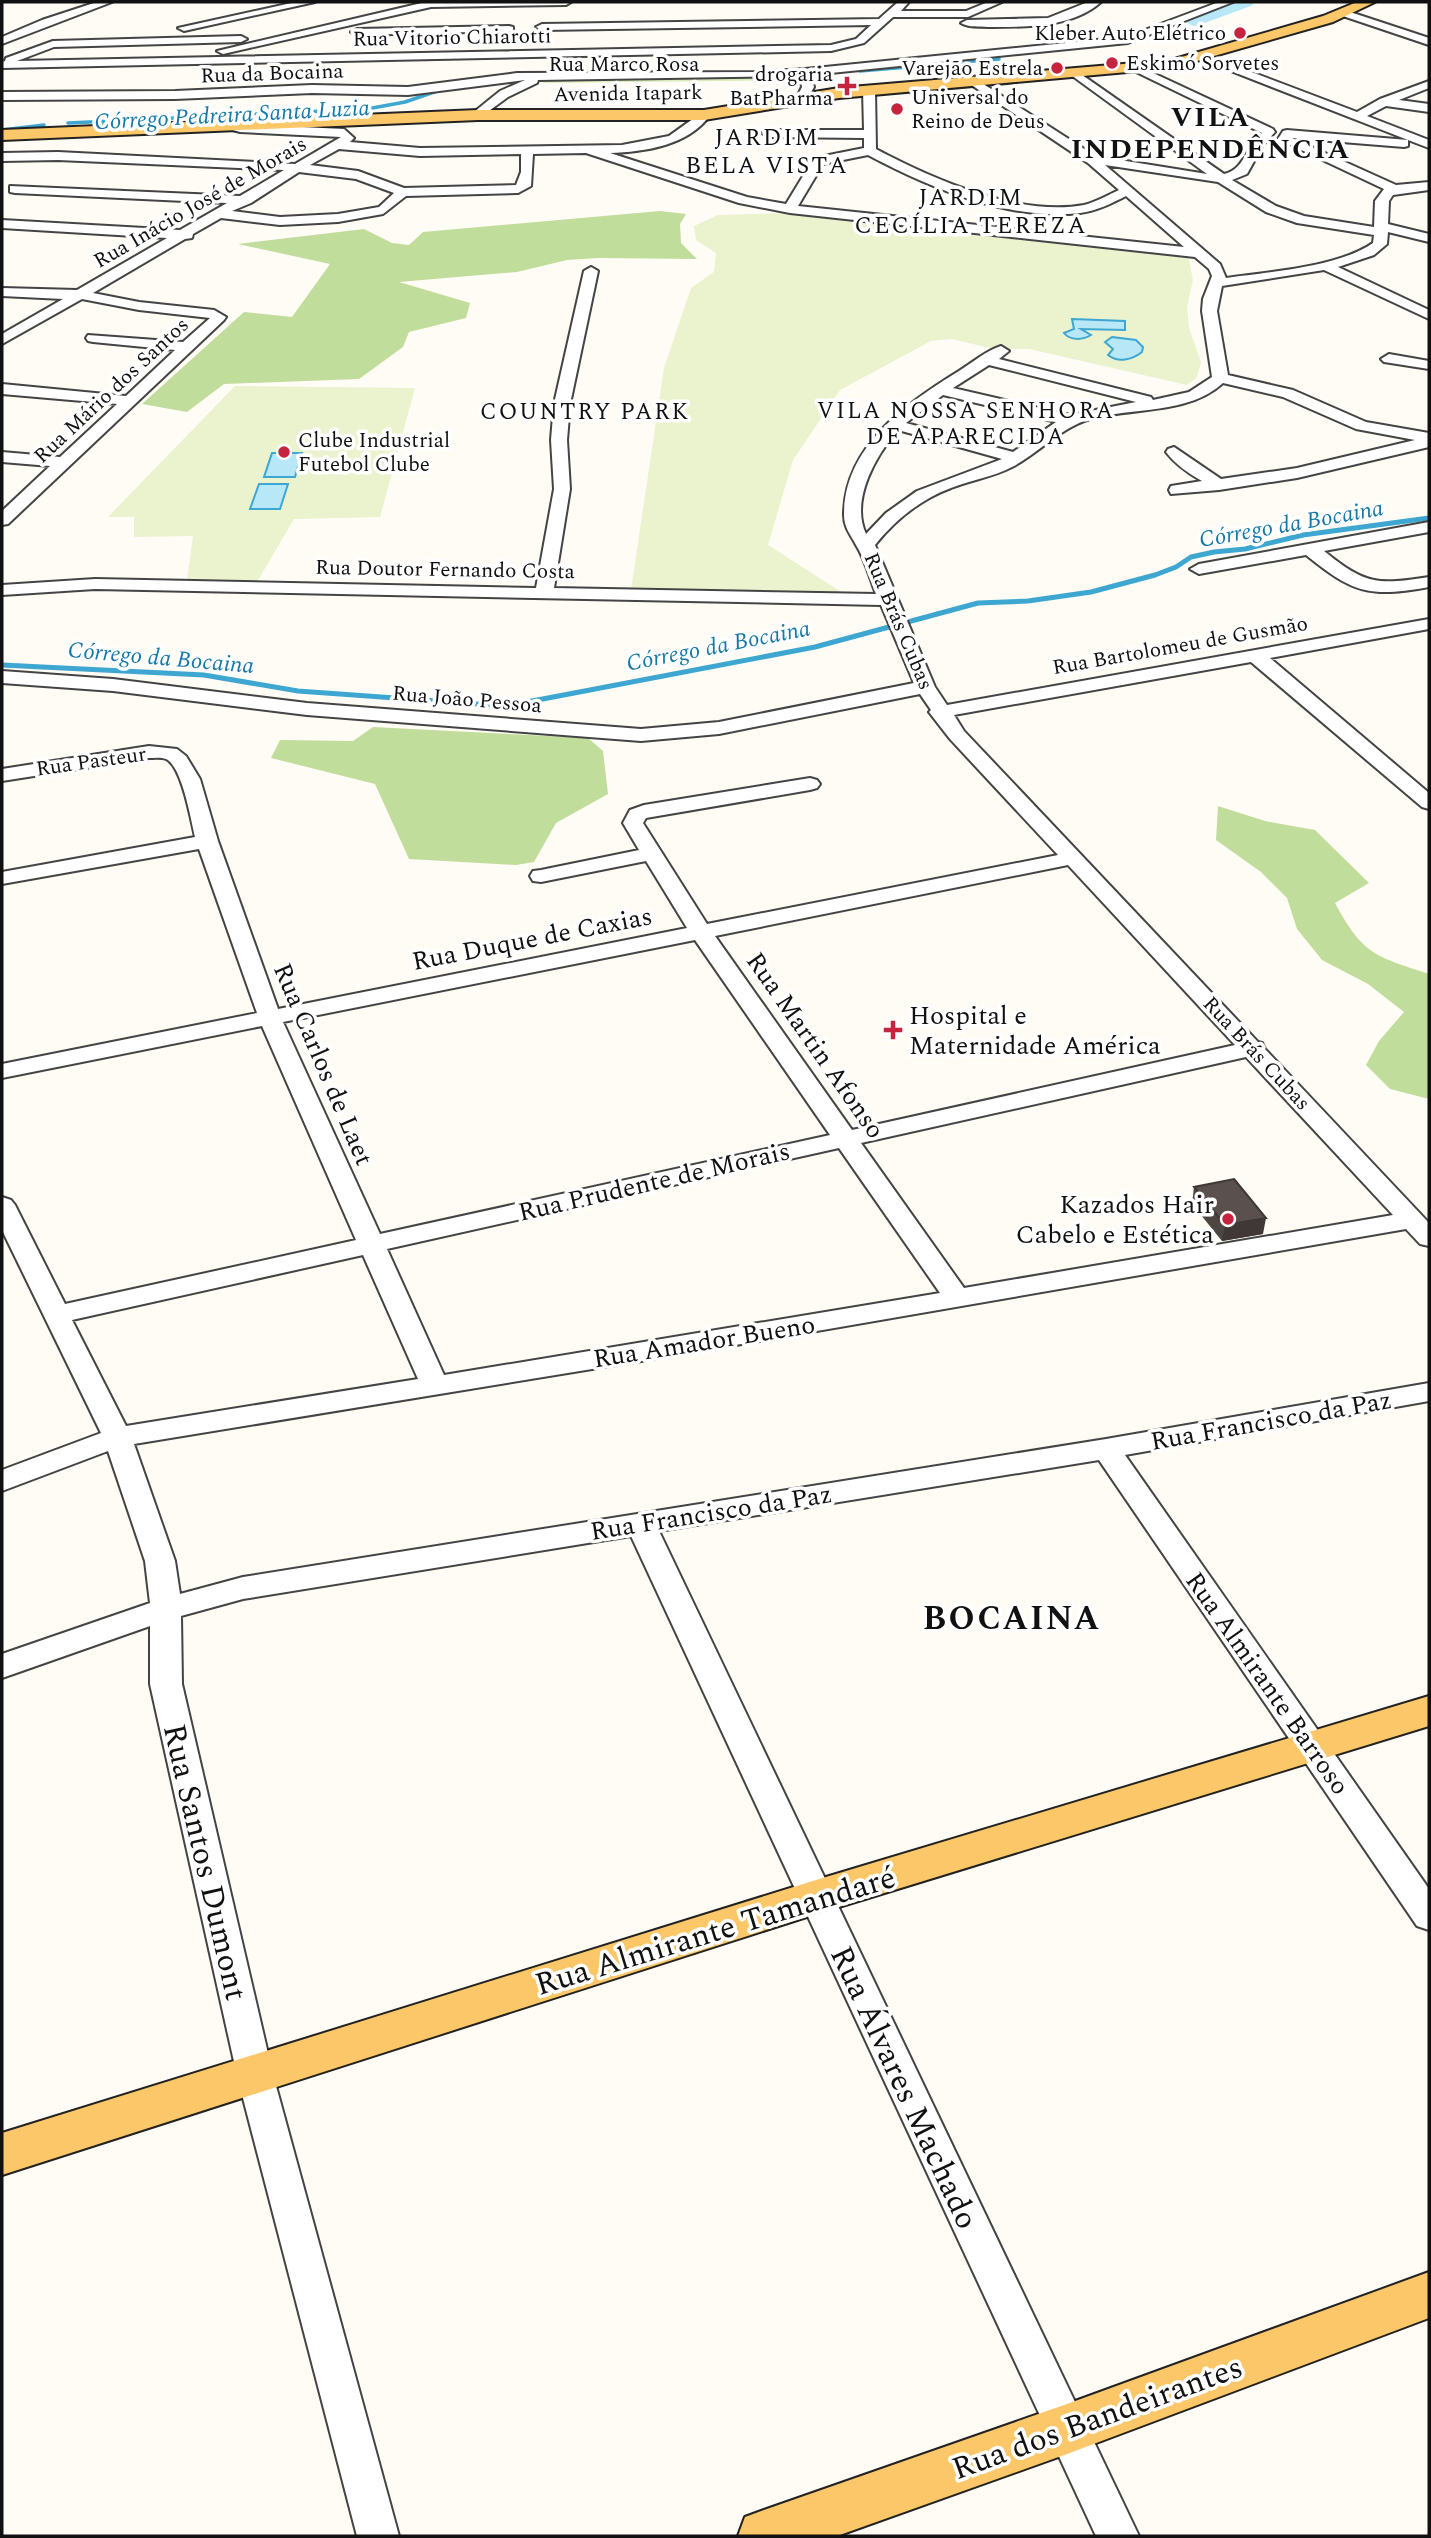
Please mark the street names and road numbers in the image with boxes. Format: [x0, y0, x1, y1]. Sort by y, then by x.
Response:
street label: Rua Vitorio Chiarotti [352, 20, 552, 56]
street label: Rua Marco Rosa [548, 49, 700, 81]
street label: Rua da Bocaina [200, 55, 345, 92]
street label: Avenida Itapark [553, 77, 703, 111]
street label: Rua Inácio José de Morais [88, 129, 313, 277]
street label: Rua Mário dos Santos [27, 310, 197, 471]
street label: Rua Brás Cubas [855, 548, 941, 695]
street label: Rua Doutor Fernando Costa [315, 552, 576, 588]
street label: Rua Bartolomeu de Gusmão [1050, 608, 1310, 684]
street label: Rua João Pessoa [391, 678, 544, 723]
street label: Rua Pasteur [34, 738, 148, 786]
street label: Rua Duque de Caxias [409, 896, 656, 982]
street label: Rua Martin Afonso [736, 944, 895, 1147]
street label: Rua Carlos de Laet [262, 957, 384, 1172]
street label: Rua Brás Cubas [1195, 989, 1318, 1118]
street label: Rua Prudente de Morais [514, 1131, 794, 1233]
street label: Rua Amador Bueno [590, 1305, 818, 1379]
street label: Rua Francisco da Paz [1147, 1380, 1395, 1462]
street label: Rua Francisco da Paz [587, 1474, 835, 1552]
street label: Rua Almirante Barroso [1175, 1564, 1359, 1803]
street label: Rua Santos Dumont [149, 1719, 260, 2006]
street label: Rua Almirante Tamandaré [529, 1853, 902, 2010]
street label: Rua Álvares Machado [816, 1938, 991, 2237]
street label: Rua dos Bandeirantes [945, 2343, 1250, 2494]

